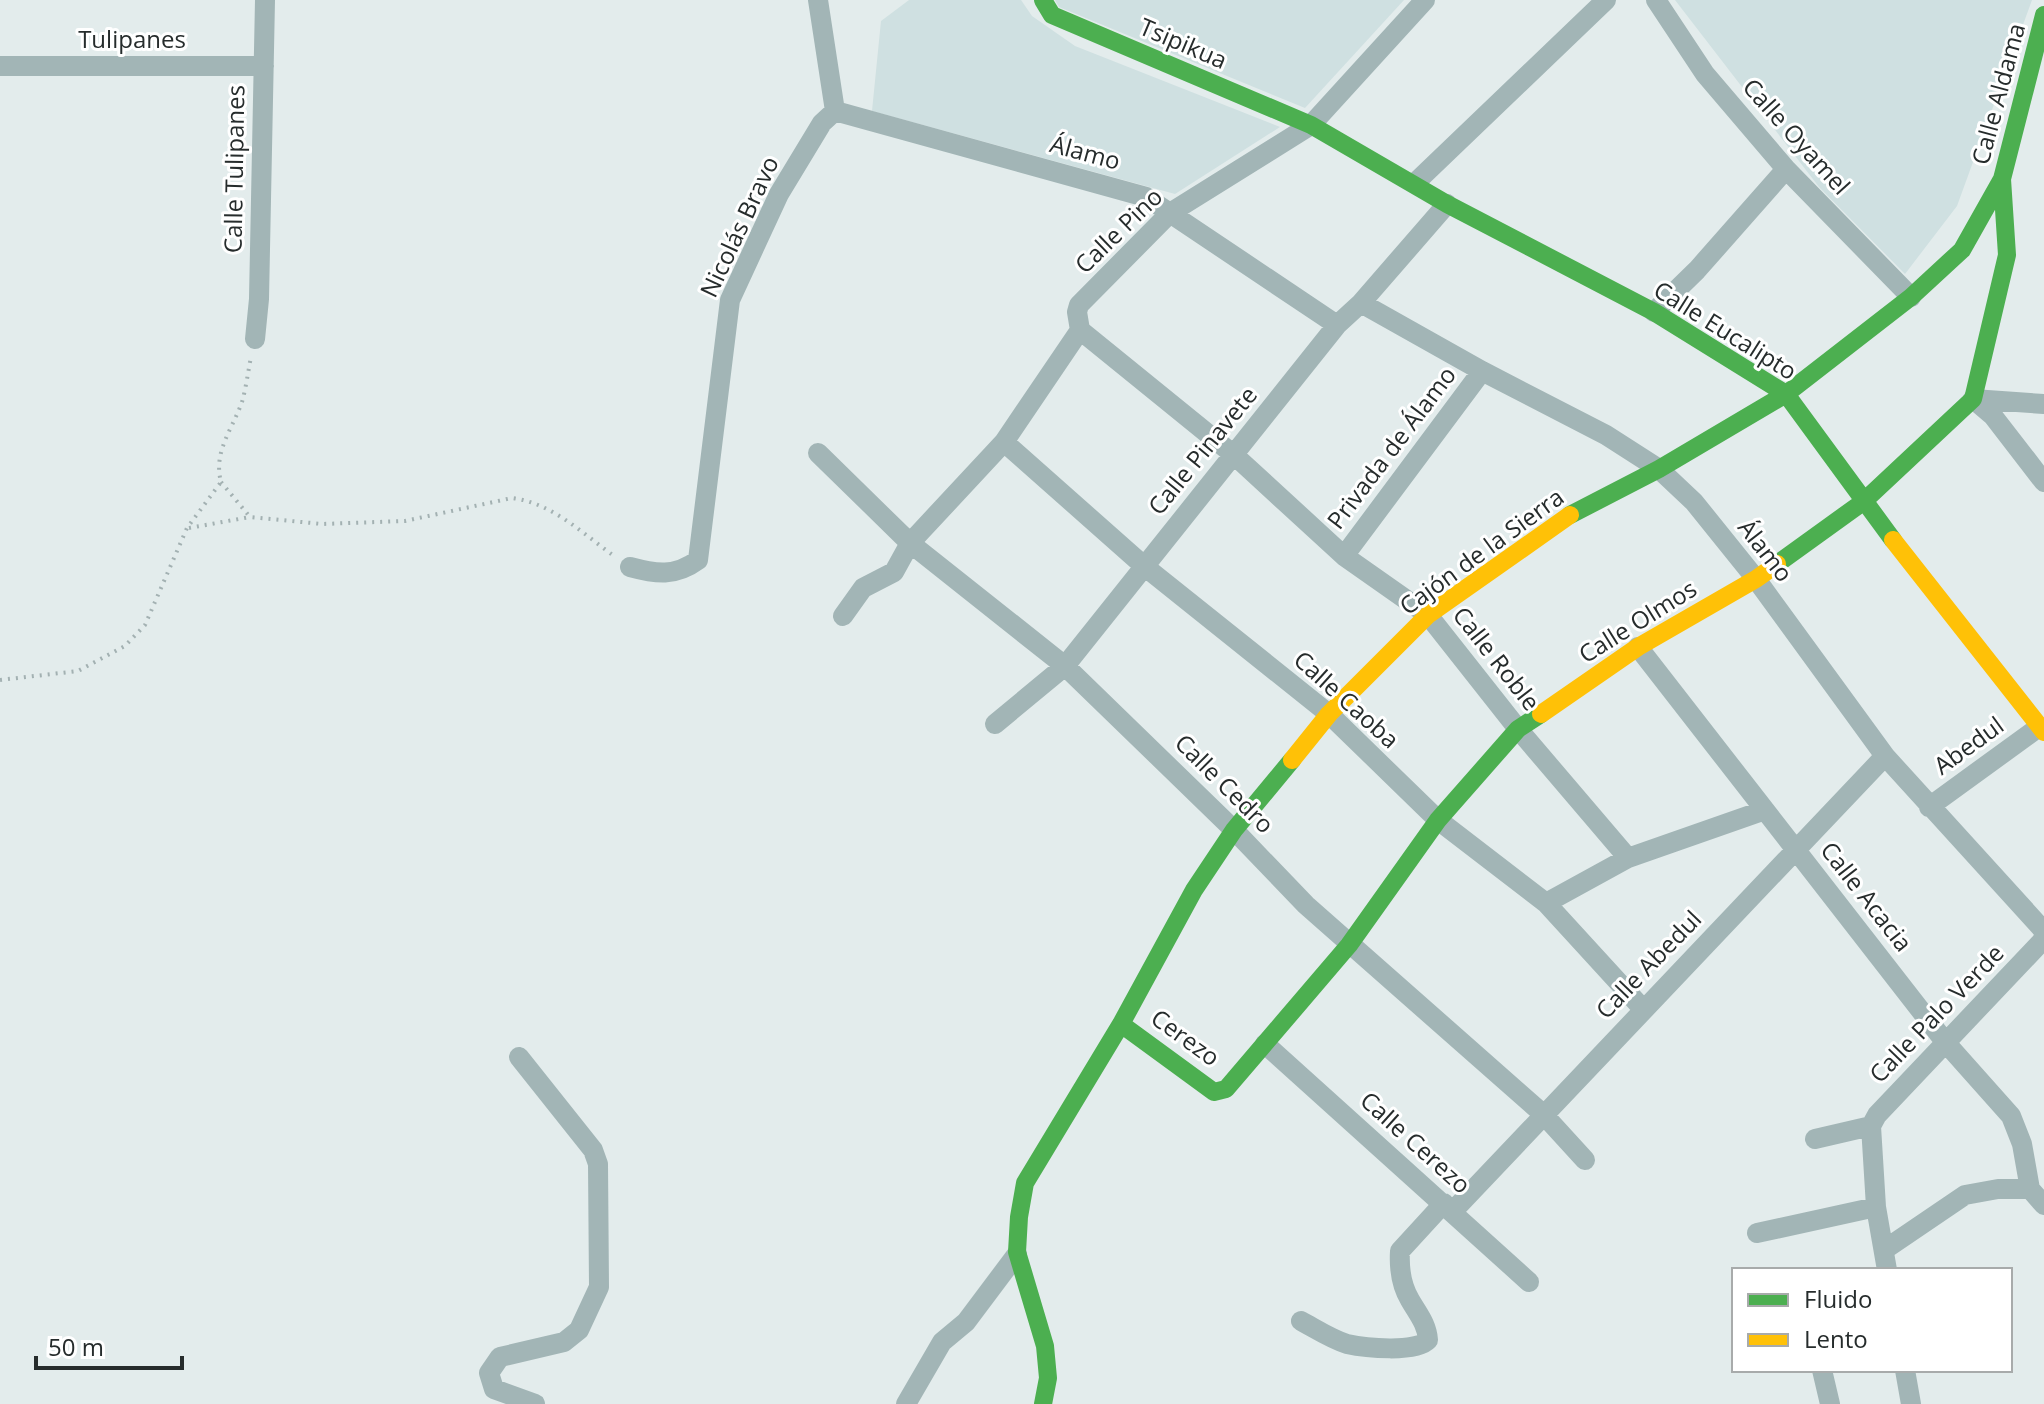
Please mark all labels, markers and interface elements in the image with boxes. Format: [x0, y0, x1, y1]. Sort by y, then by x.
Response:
street label: Tsipikua [1135, 9, 1232, 76]
street label: Calle Aldama [1963, 19, 2032, 168]
street label: Tulipanes [78, 22, 186, 55]
street label: Calle Oyamel [1736, 71, 1858, 201]
street label: Calle Tulipanes [216, 85, 251, 253]
street label: Álamo [1047, 126, 1124, 177]
street label: Nicolás Bravo [692, 150, 786, 302]
street label: Calle Pino [1067, 180, 1169, 280]
street label: Calle Eucalipto [1648, 273, 1804, 387]
street label: Privada de Álamo [1319, 359, 1463, 535]
street label: Calle Pinavete [1140, 379, 1264, 521]
street label: Cajón de la Sierra [1392, 480, 1570, 622]
street label: Álamo [1731, 512, 1801, 588]
street label: Calle Olmos [1572, 571, 1702, 670]
street label: Calle Roble [1446, 599, 1548, 717]
street label: Calle Caoba [1287, 643, 1407, 755]
street label: Abedul [1927, 708, 2010, 781]
street label: Calle Cedro [1168, 726, 1282, 840]
street label: Calle Acacia [1814, 834, 1921, 958]
street label: Calle Abedul [1588, 902, 1708, 1025]
street label: Calle Palo Verde [1861, 937, 2010, 1089]
street label: Cerezo [1145, 1001, 1227, 1073]
street label: Calle Cerezo [1354, 1084, 1478, 1200]
legend [1732, 1268, 2012, 1372]
text: Fluido [1804, 1282, 1872, 1315]
scale bar [36, 1320, 182, 1370]
text: Lento [1804, 1322, 1868, 1355]
text: 50 m [48, 1330, 104, 1363]

